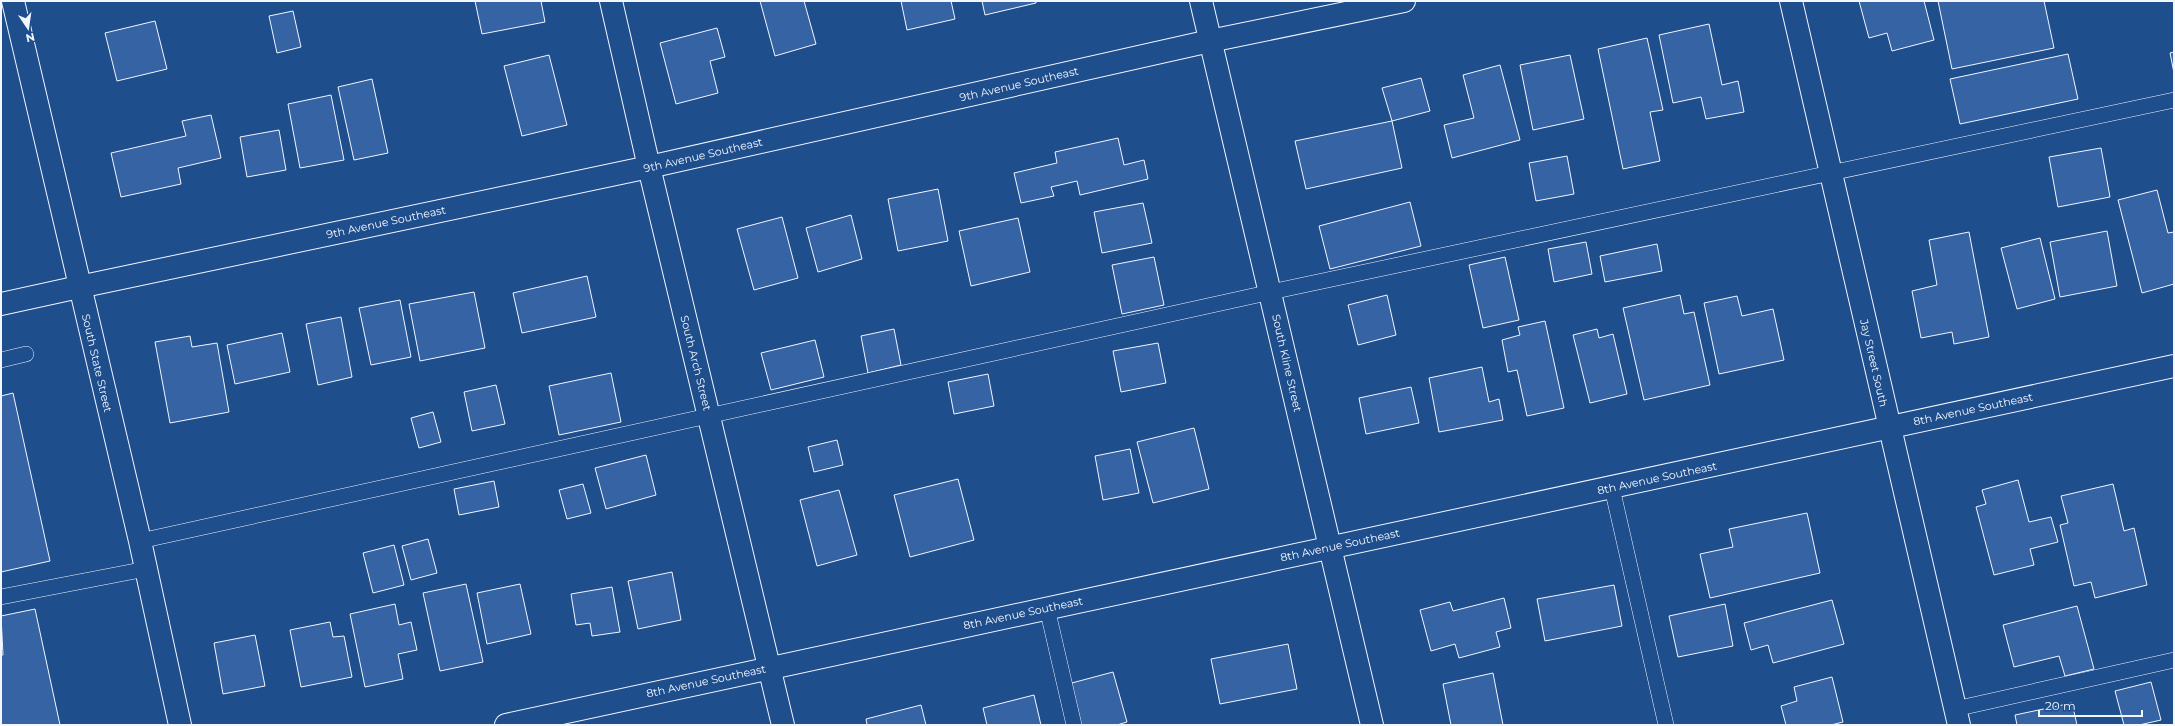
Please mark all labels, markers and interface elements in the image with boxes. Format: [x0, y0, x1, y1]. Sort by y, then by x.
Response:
north arrow [8, 8, 48, 48]
text: N [24, 30, 36, 46]
street label: 9th Avenue Southeast [958, 63, 1080, 105]
street label: 9th Avenue Southeast [642, 134, 764, 176]
street label: 9th Avenue Southeast [325, 202, 448, 242]
street label: South State Street [79, 313, 115, 414]
street label: South Kline Street [1269, 313, 1305, 414]
street label: South Arch Street [677, 314, 715, 413]
street label: Jay Street South [1857, 317, 1891, 408]
street label: 8th Avenue Southeast [1912, 389, 2035, 429]
street label: 8th Avenue Southeast [1596, 458, 1719, 498]
street label: 8th Avenue Southeast [1279, 525, 1402, 565]
street label: 8th Avenue Southeast [962, 593, 1085, 633]
street label: 8th Avenue Southeast [645, 661, 768, 701]
scale bar [2039, 692, 2142, 718]
text: 20 m [2045, 698, 2076, 713]

